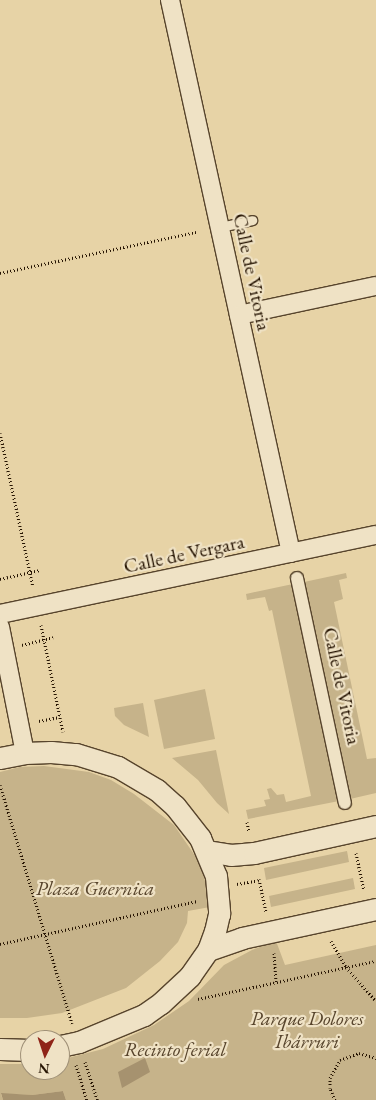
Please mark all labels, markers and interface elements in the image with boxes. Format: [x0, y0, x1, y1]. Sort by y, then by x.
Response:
street label: Calle de Vitoria [228, 211, 276, 333]
street label: Calle de Vergara [121, 530, 247, 578]
street label: Calle de Vitoria [318, 625, 366, 747]
park label: Plaza Guernica [36, 876, 154, 900]
park label: Parque Dolores Ibárruri [251, 1007, 363, 1054]
north arrow [20, 1030, 70, 1080]
park label: Recinto ferial [124, 1037, 226, 1061]
text: N [38, 1060, 50, 1078]

